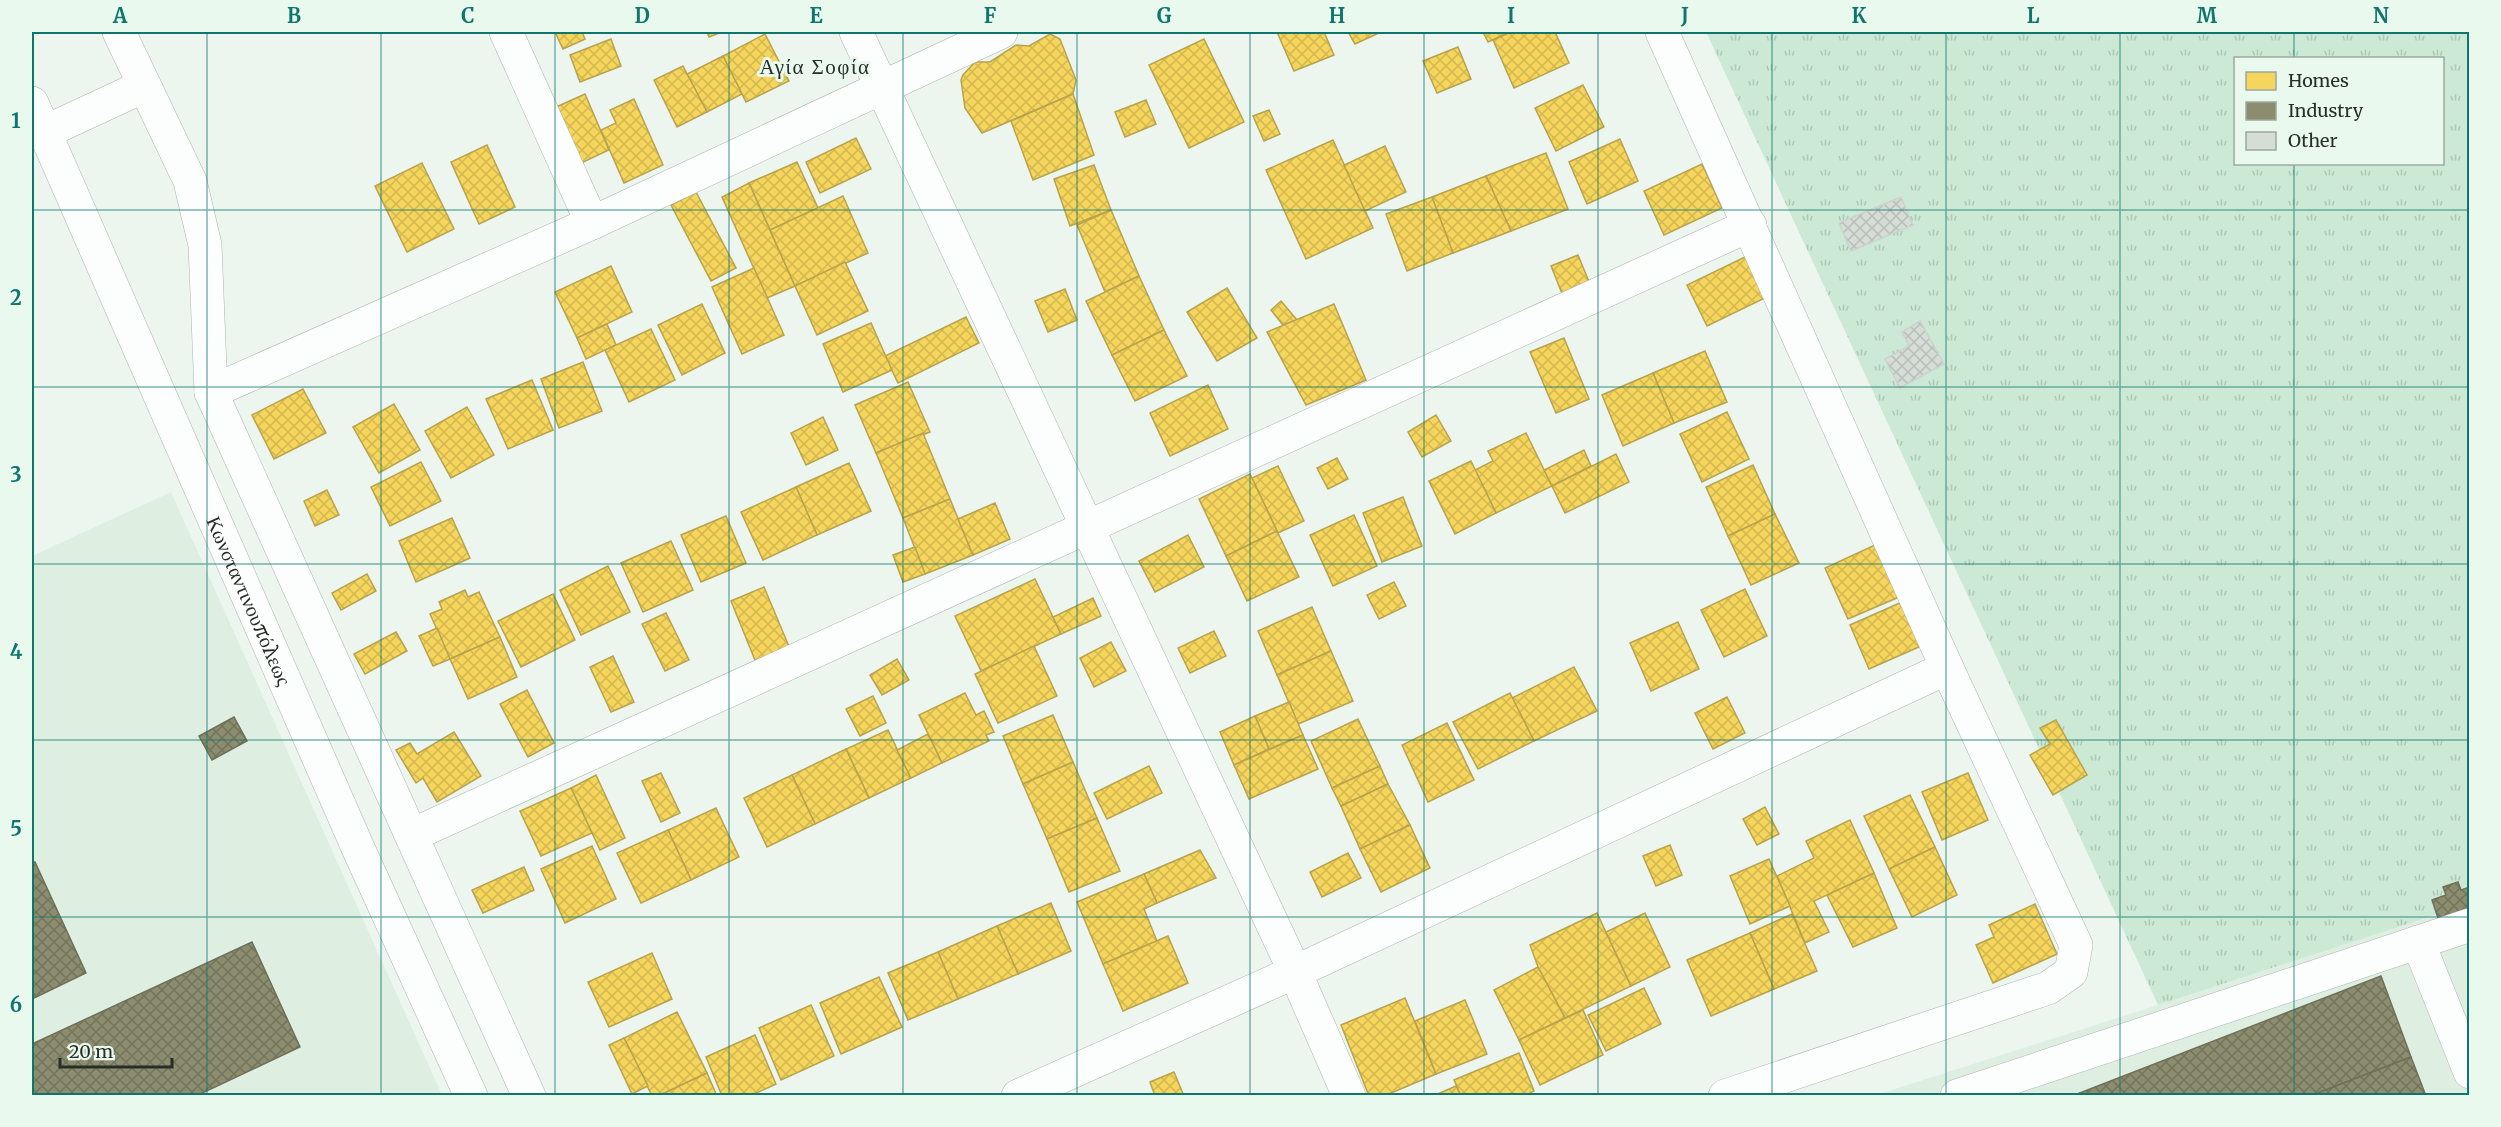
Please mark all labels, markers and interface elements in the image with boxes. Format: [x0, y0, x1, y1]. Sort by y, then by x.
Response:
text: A [112, 3, 128, 28]
text: B [287, 3, 301, 28]
text: C [461, 3, 475, 28]
text: D [634, 3, 650, 28]
text: E [809, 3, 823, 28]
text: F [984, 3, 997, 28]
text: G [1157, 3, 1172, 28]
text: H [1329, 3, 1345, 28]
text: I [1507, 3, 1515, 28]
text: J [1680, 3, 1689, 28]
text: K [1852, 3, 1867, 28]
text: L [2027, 3, 2040, 28]
text: M [2197, 3, 2218, 28]
text: N [2373, 3, 2389, 28]
district label: Αγία Σοφία [759, 53, 871, 80]
legend [2234, 57, 2444, 165]
text: Homes [2288, 69, 2349, 92]
text: Industry [2288, 99, 2364, 122]
text: 1 [11, 108, 21, 133]
text: Other [2288, 129, 2338, 152]
text: 2 [10, 285, 22, 310]
text: 3 [10, 462, 22, 487]
street label: Κωνσταντινουπόλεως [202, 512, 298, 689]
text: 4 [10, 639, 23, 664]
text: 5 [10, 816, 22, 841]
text: 6 [10, 992, 22, 1017]
scale bar [60, 1031, 172, 1069]
text: 20 m [69, 1040, 113, 1063]

